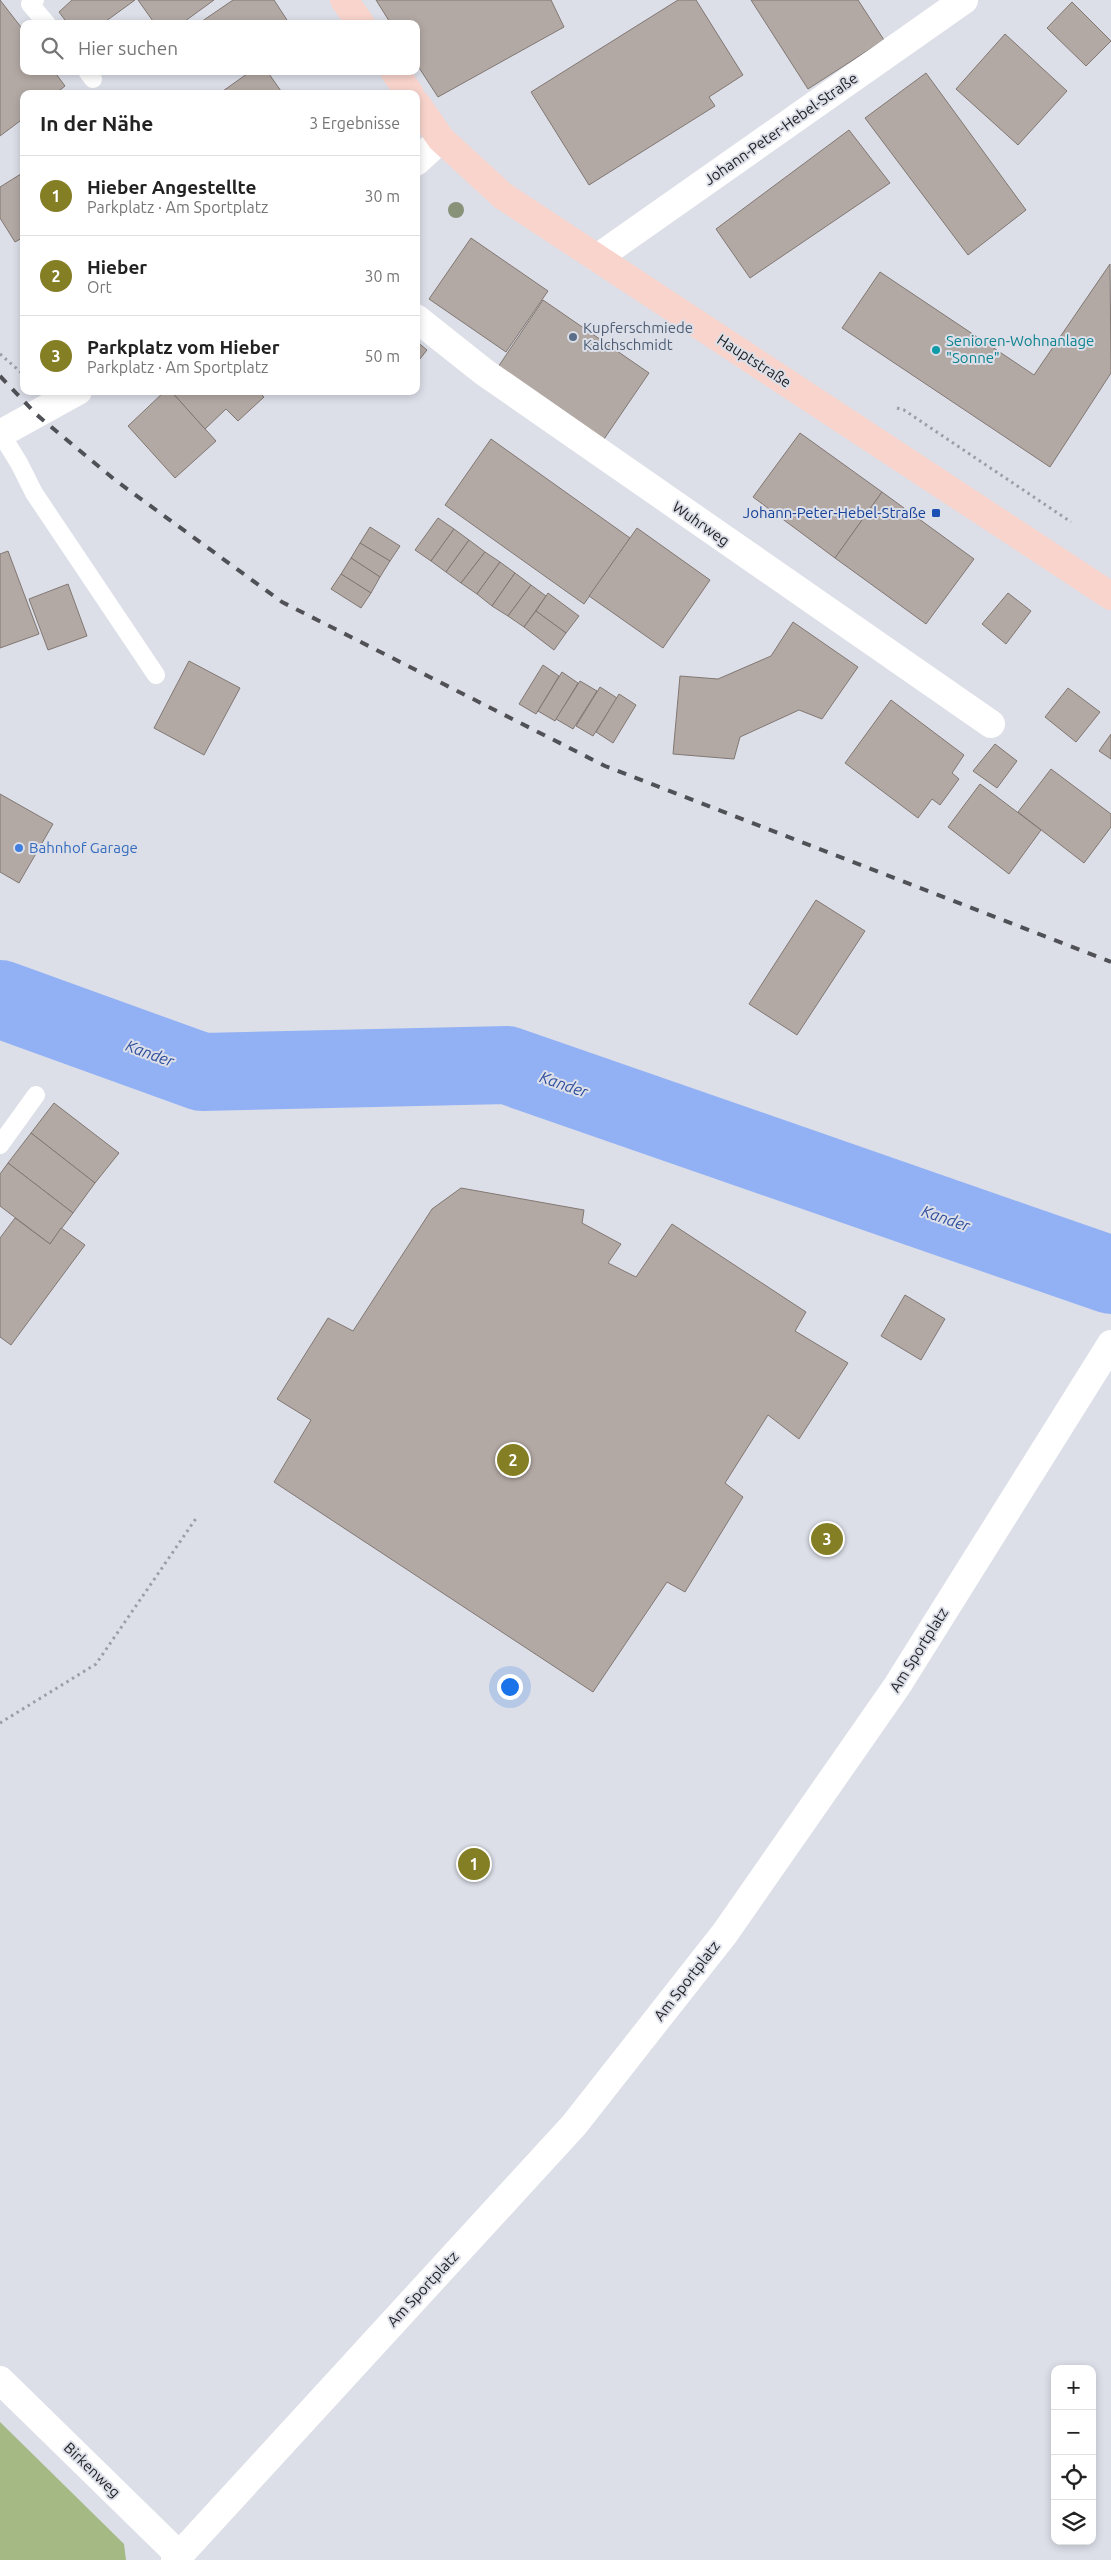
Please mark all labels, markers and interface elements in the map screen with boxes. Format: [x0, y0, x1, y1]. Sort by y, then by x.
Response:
search box [20, 20, 420, 75]
icon: search [38, 34, 66, 62]
text: Hier suchen [78, 37, 178, 59]
street label: Johann-Peter-Hebel-Straße [701, 69, 861, 188]
text: In der Nähe [40, 111, 153, 135]
text: 3 Ergebnisse [309, 114, 400, 132]
text: Hieber Angestellte [87, 176, 256, 198]
text: 1 [51, 187, 61, 205]
text: 30 m [364, 187, 400, 205]
text: Parkplatz · Am Sportplatz [87, 198, 268, 216]
text: Hieber [87, 256, 147, 278]
text: 2 [51, 267, 61, 285]
text: 30 m [364, 267, 400, 285]
text: Ort [87, 278, 112, 296]
place label: Kupferschmiede Kalchschmidt [583, 319, 693, 353]
street label: Hauptstraße [714, 330, 794, 391]
marker: Kupferschmiede Kalchschmidt [567, 331, 579, 343]
place label: Senioren-Wohnanlage "Sonne" [946, 332, 1094, 366]
text: Parkplatz vom Hieber [87, 336, 280, 358]
marker: Senioren-Wohnanlage "Sonne" [930, 344, 942, 356]
text: 3 [51, 347, 61, 365]
text: 50 m [364, 347, 400, 365]
text: Parkplatz · Am Sportplatz [87, 358, 268, 376]
street label: Wuhrweg [670, 498, 733, 549]
place label: Johann-Peter-Hebel-Straße [743, 504, 926, 521]
marker: Johann-Peter-Hebel-Straße [930, 507, 942, 519]
place label: Bahnhof Garage [29, 839, 138, 856]
marker: Bahnhof Garage [13, 842, 25, 854]
water label: Kander [123, 1036, 177, 1070]
water label: Kander [537, 1067, 591, 1101]
water label: Kander [919, 1201, 973, 1235]
pin: 2 [497, 1441, 529, 1479]
pin: 3 [811, 1520, 843, 1558]
street label: Am Sportplatz [886, 1604, 951, 1695]
your location [497, 1674, 523, 1700]
pin: 1 [458, 1845, 490, 1883]
street label: Am Sportplatz [650, 1937, 723, 2024]
street label: Am Sportplatz [384, 2248, 462, 2330]
map controls [1051, 2365, 1096, 2545]
button: + [1051, 2365, 1096, 2410]
button: − [1051, 2410, 1096, 2455]
street label: Birkenweg [61, 2439, 124, 2501]
button: locate [1051, 2455, 1096, 2500]
button: layers [1051, 2500, 1096, 2545]

